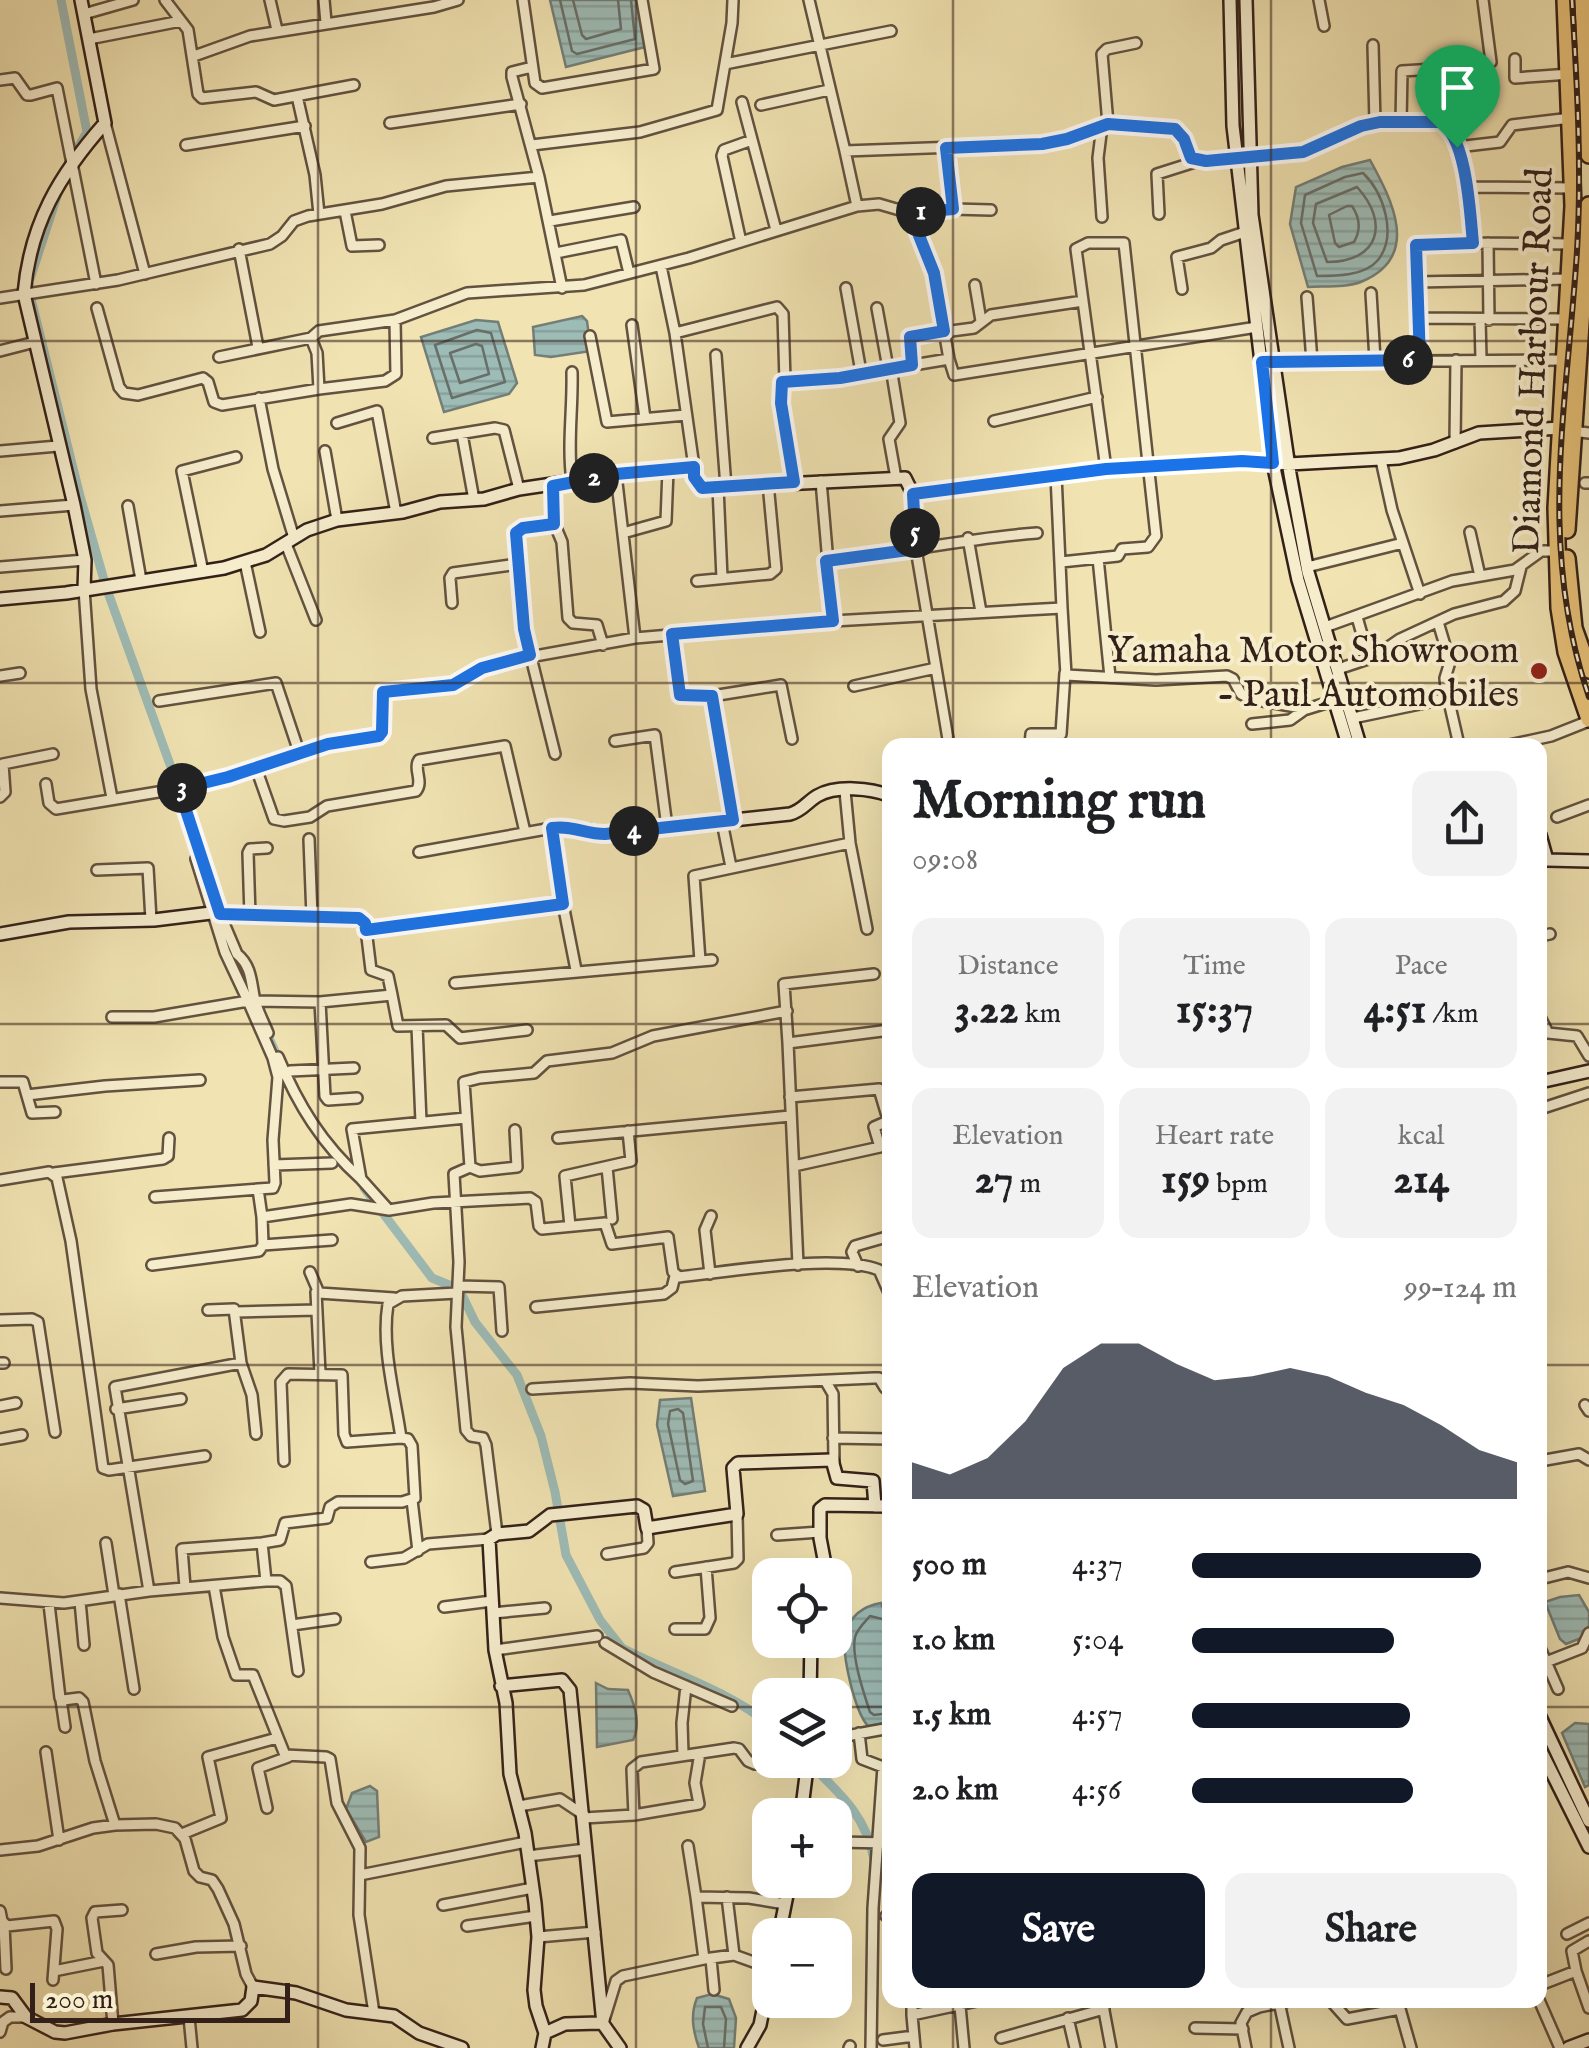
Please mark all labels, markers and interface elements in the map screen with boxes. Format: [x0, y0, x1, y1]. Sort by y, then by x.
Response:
pin [1415, 45, 1500, 148]
icon: arrive [1430, 60, 1485, 115]
street label: Diamond Harbour Road [1504, 166, 1566, 555]
pin: 1 [896, 187, 946, 237]
text: 1 [916, 194, 926, 229]
pin: 6 [1383, 335, 1433, 385]
text: 6 [1402, 342, 1414, 377]
pin: 2 [569, 453, 619, 503]
text: 2 [587, 460, 601, 495]
pin: 5 [890, 508, 940, 558]
text: 5 [910, 515, 920, 550]
place label: Yamaha Motor Showroom - Paul Automobiles [1107, 628, 1519, 720]
marker: Yamaha Motor Showroom - Paul Automobiles [1528, 660, 1550, 682]
pin: 3 [157, 763, 207, 813]
text: Morning run [912, 767, 1206, 837]
text: 3 [177, 770, 187, 805]
button: share [1412, 771, 1517, 876]
pin: 4 [609, 806, 659, 856]
text: 4 [627, 813, 641, 848]
text: 09:08 [912, 840, 978, 881]
text: Distance [957, 949, 1058, 984]
text: Time [1183, 949, 1246, 984]
text: Pace [1395, 949, 1448, 984]
text: 3.22 [954, 984, 1019, 1037]
text: 15:37 [1176, 984, 1253, 1037]
text: 4:51 [1364, 984, 1426, 1037]
text: km [1019, 997, 1061, 1032]
text: /km [1426, 997, 1479, 1032]
text: Elevation [952, 1119, 1063, 1154]
text: Heart rate [1155, 1119, 1274, 1154]
text: kcal [1398, 1119, 1445, 1154]
text: 27 [975, 1154, 1013, 1207]
text: 159 [1161, 1154, 1210, 1207]
text: 214 [1393, 1154, 1449, 1207]
text: m [1013, 1167, 1041, 1202]
text: bpm [1210, 1167, 1268, 1202]
text: Elevation [912, 1268, 1039, 1309]
text: 99–124 m [1404, 1268, 1517, 1309]
text: 500 m [912, 1545, 987, 1586]
text: 4:37 [1072, 1545, 1123, 1586]
map controls [752, 1558, 852, 2018]
button: locate [752, 1558, 852, 1658]
text: 1.0 km [912, 1620, 995, 1661]
text: 5:04 [1072, 1620, 1123, 1661]
button: layers [752, 1678, 852, 1778]
text: 1.5 km [912, 1695, 991, 1736]
text: 4:57 [1072, 1695, 1123, 1736]
text: 2.0 km [912, 1770, 998, 1811]
text: 4:56 [1072, 1770, 1121, 1811]
button: + [752, 1798, 852, 1898]
button: Save [912, 1873, 1205, 1988]
button: Share [1225, 1873, 1517, 1988]
button: − [752, 1918, 852, 2018]
scale bar [30, 1978, 290, 2022]
text: 200 m [45, 1983, 113, 2018]

